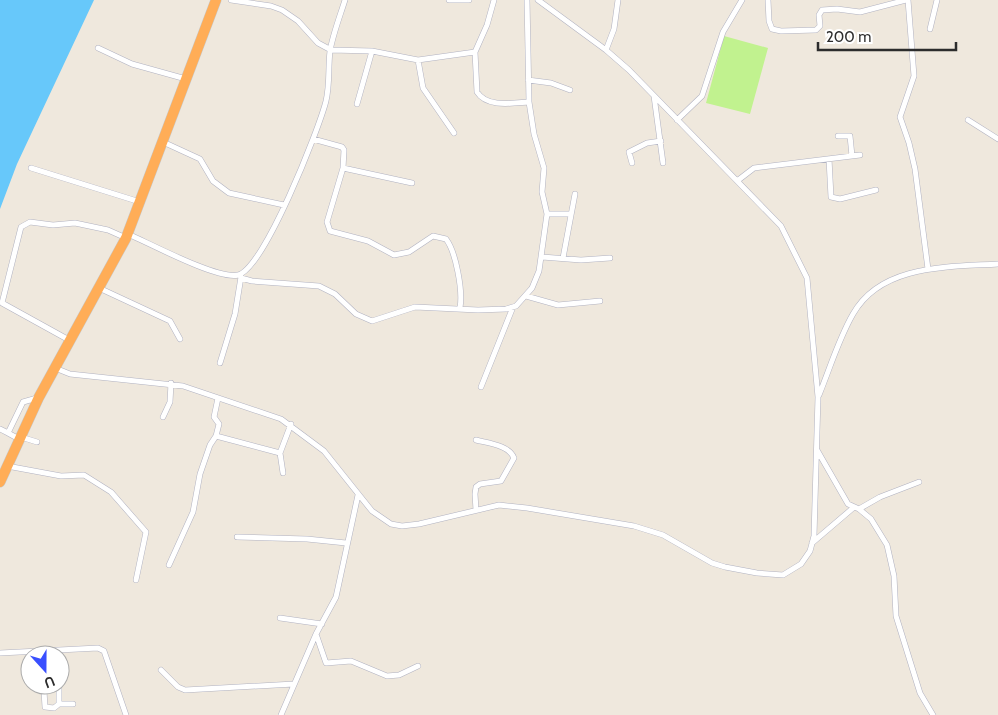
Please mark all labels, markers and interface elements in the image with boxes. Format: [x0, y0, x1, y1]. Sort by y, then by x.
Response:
scale bar [818, 20, 956, 52]
text: 200 m [826, 28, 871, 46]
north arrow [20, 645, 70, 695]
text: U [42, 672, 58, 692]

